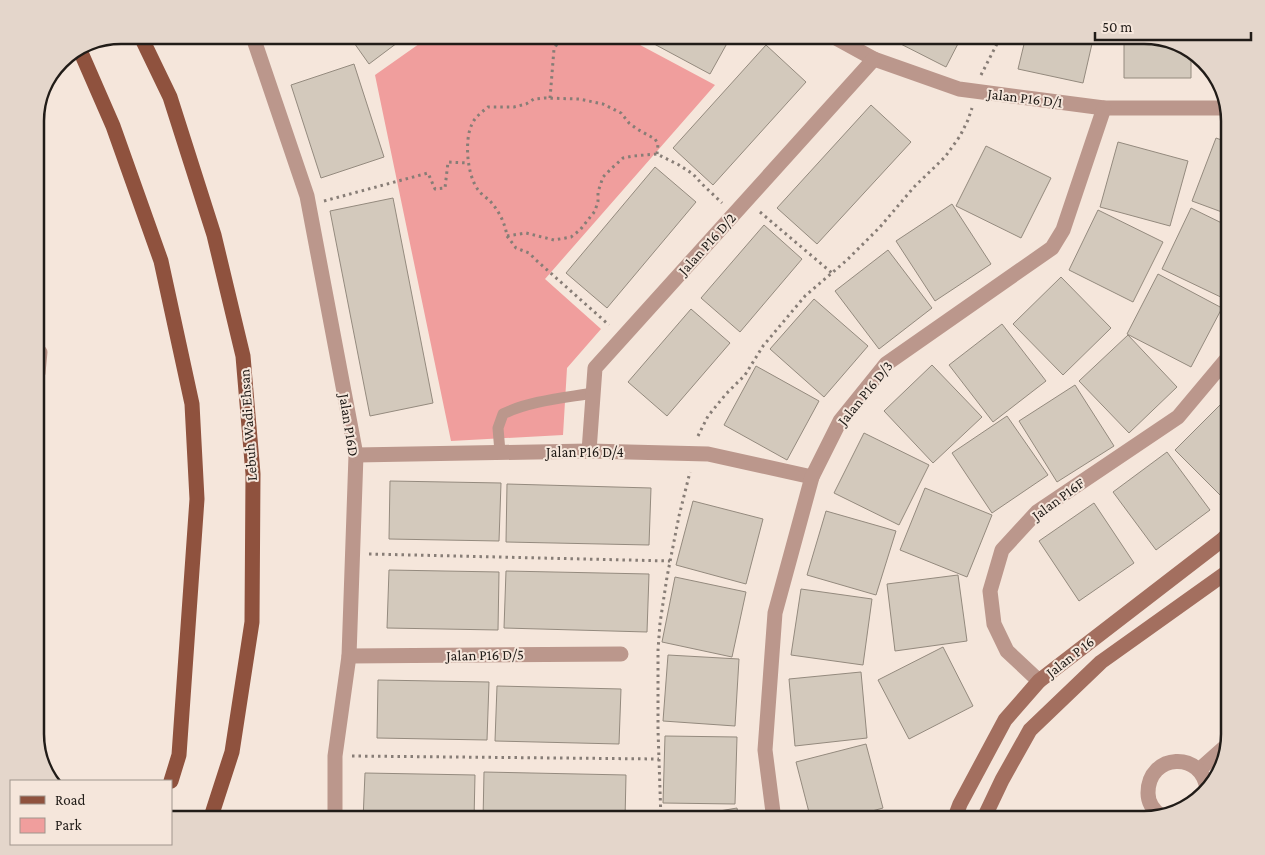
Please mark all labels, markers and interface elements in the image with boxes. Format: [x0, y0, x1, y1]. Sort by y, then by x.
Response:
scale bar [1095, 10, 1251, 42]
text: 50 m [1102, 19, 1132, 35]
street label: Jalan P16 D/1 [984, 85, 1063, 112]
street label: Jalan P16 D/2 [674, 210, 740, 280]
street label: Jalan P16 D/3 [833, 358, 896, 430]
street label: Lebuh Wadi Ehsan [236, 368, 260, 482]
street label: Jalan P16D [335, 391, 362, 458]
street label: Jalan P16 D/4 [544, 444, 624, 461]
street label: Jalan P16F [1027, 474, 1088, 525]
street label: Jalan P 16 [1041, 633, 1098, 683]
street label: Jalan P16 D/5 [444, 646, 524, 665]
legend [10, 780, 172, 845]
text: Road [55, 792, 86, 808]
text: Park [55, 817, 82, 833]

